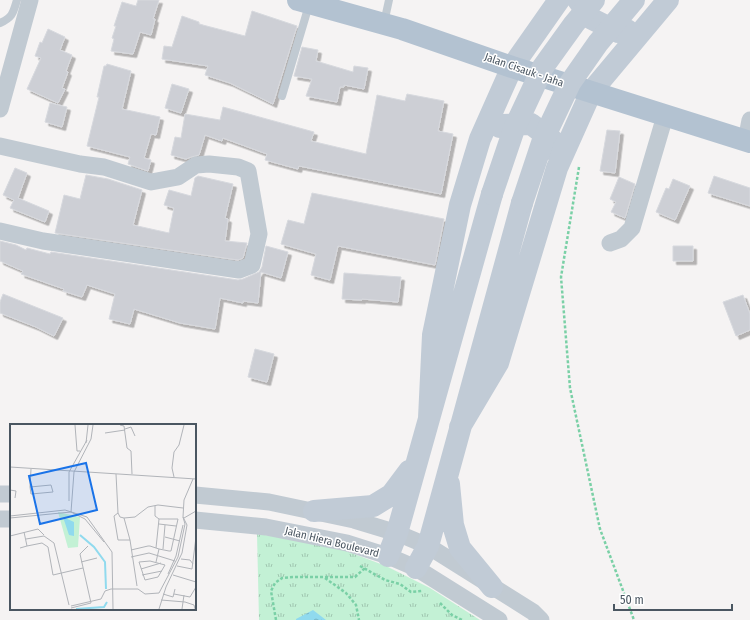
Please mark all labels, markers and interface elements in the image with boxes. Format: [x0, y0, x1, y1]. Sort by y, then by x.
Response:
street label: Jalan Cisauk - Jaha [483, 50, 565, 90]
inset map [10, 424, 196, 610]
street label: Jalan Hiera Boulevard [284, 524, 380, 560]
scale bar [614, 586, 732, 612]
text: 50 m [620, 593, 644, 607]

